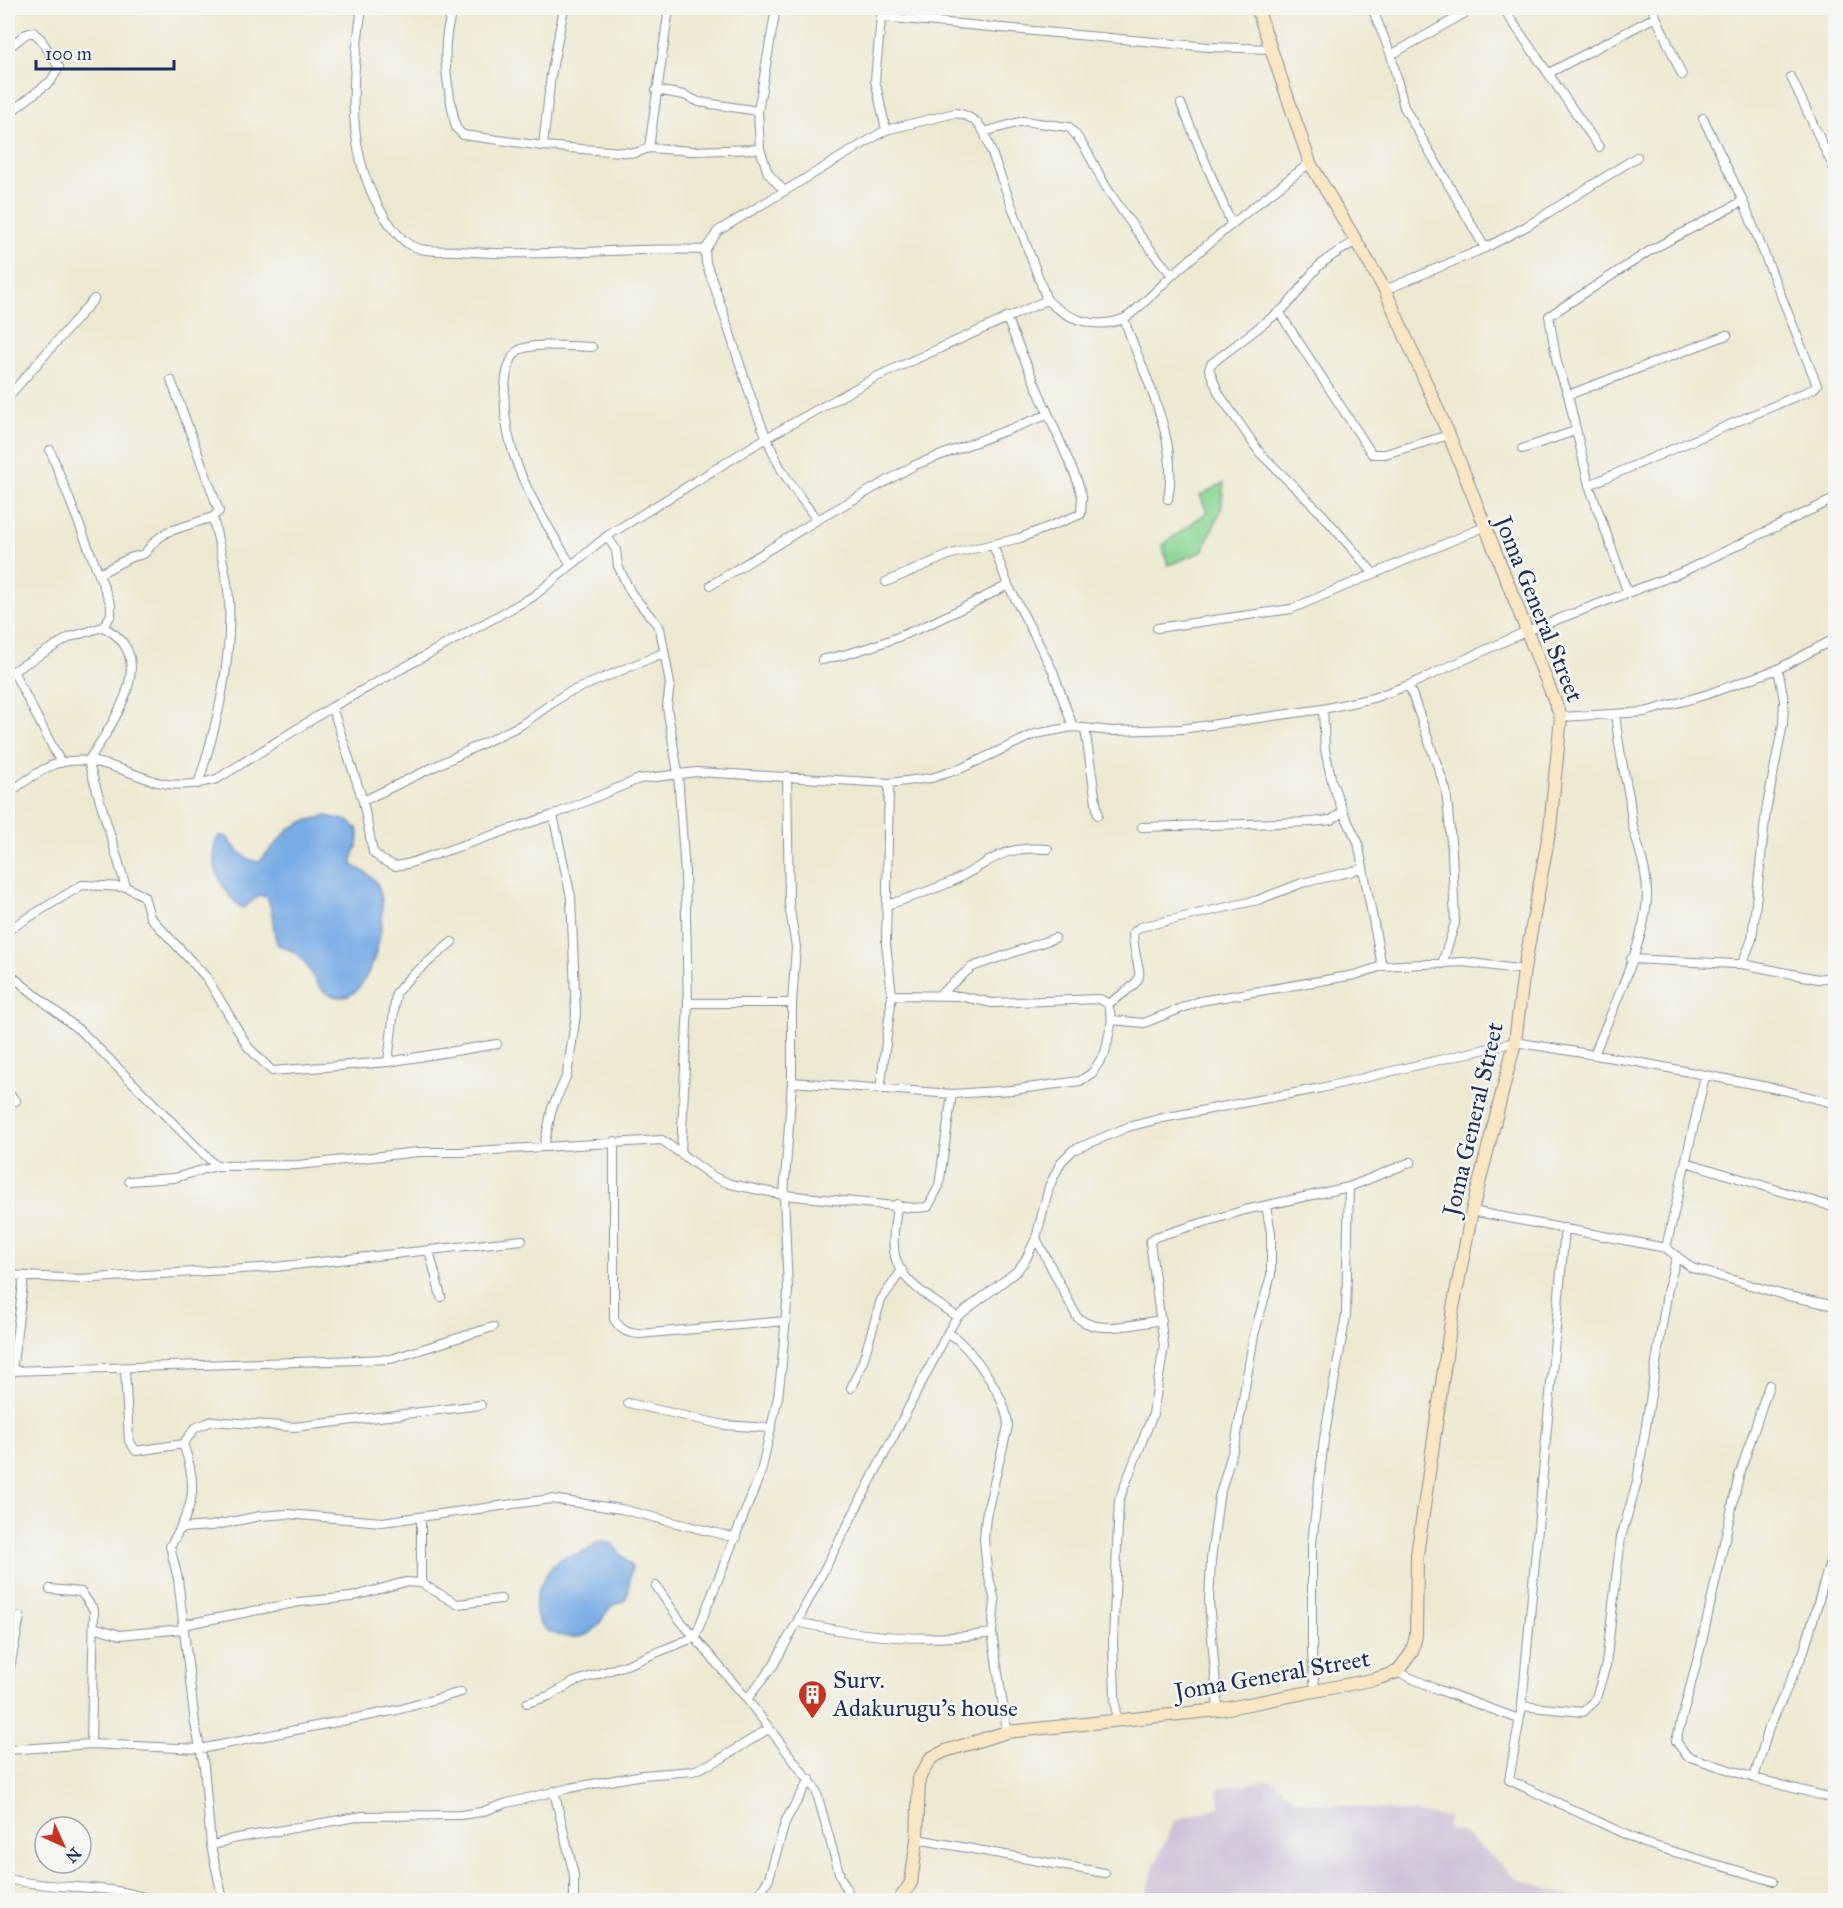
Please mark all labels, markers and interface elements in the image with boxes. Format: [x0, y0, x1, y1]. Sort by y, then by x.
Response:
scale bar [36, 33, 174, 71]
text: 100 m [45, 43, 92, 65]
street label: Joma General Street [1487, 509, 1590, 707]
street label: Joma General Street [1435, 1019, 1510, 1222]
street label: Joma General Street [1169, 1643, 1373, 1707]
place label: Surv. Adakurugu's house [832, 1665, 1018, 1723]
building icon: Surv. Adakurugu's house [796, 1678, 828, 1720]
north arrow [33, 1815, 93, 1875]
text: N [61, 1844, 85, 1867]

